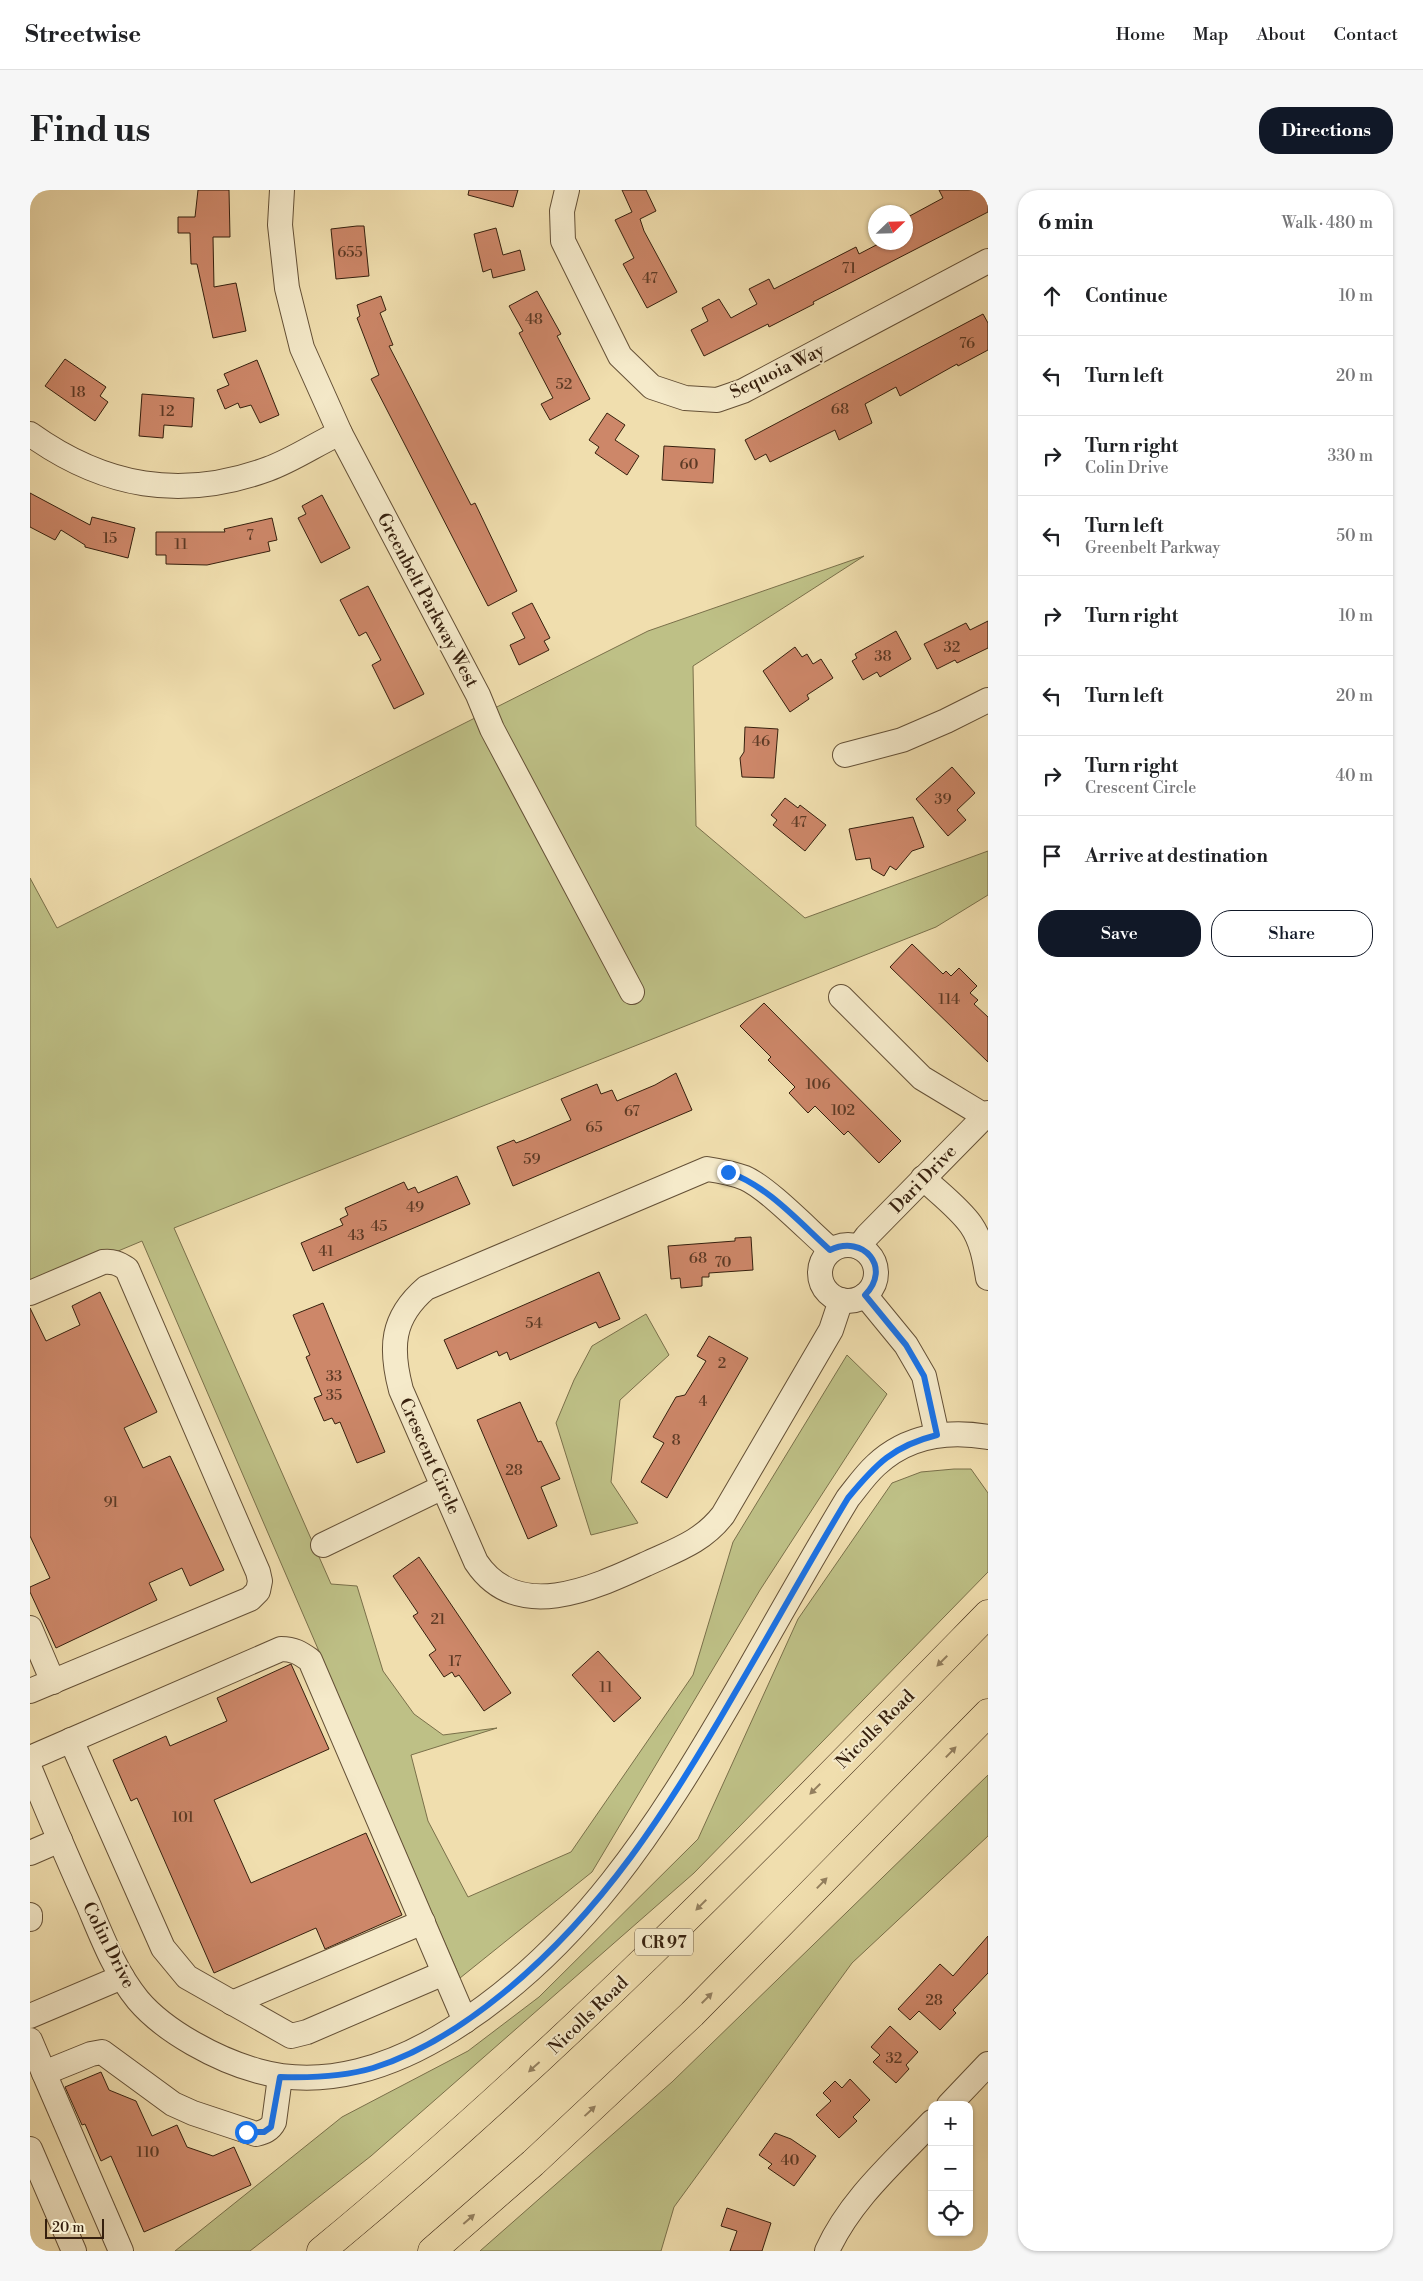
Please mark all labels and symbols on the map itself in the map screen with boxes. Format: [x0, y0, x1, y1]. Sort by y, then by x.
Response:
north arrow [868, 205, 913, 250]
house number: 655 [337, 243, 363, 262]
house number: 71 [842, 259, 857, 278]
house number: 47 [642, 269, 658, 288]
house number: 48 [525, 310, 543, 329]
house number: 76 [959, 334, 975, 353]
street label: Sequoia Way [726, 339, 829, 404]
house number: 52 [556, 375, 572, 394]
house number: 18 [70, 383, 86, 402]
house number: 68 [831, 400, 849, 419]
house number: 12 [159, 402, 175, 421]
house number: 60 [679, 455, 699, 474]
street label: Greenbelt Parkway West [372, 509, 484, 692]
house number: 7 [246, 526, 254, 545]
house number: 15 [103, 529, 117, 548]
house number: 11 [174, 535, 188, 554]
house number: 32 [944, 638, 960, 657]
house number: 38 [874, 647, 892, 666]
house number: 46 [752, 732, 770, 751]
house number: 39 [934, 790, 952, 809]
house number: 47 [791, 813, 807, 832]
house number: 114 [938, 990, 960, 1009]
house number: 106 [805, 1075, 831, 1094]
house number: 102 [831, 1101, 855, 1120]
house number: 67 [624, 1102, 640, 1121]
house number: 65 [585, 1118, 603, 1137]
street label: Dari Drive [885, 1140, 962, 1219]
house number: 59 [523, 1150, 541, 1169]
route end [717, 1161, 740, 1184]
house number: 49 [406, 1198, 424, 1217]
house number: 45 [370, 1217, 388, 1236]
house number: 43 [347, 1226, 365, 1245]
house number: 41 [318, 1242, 334, 1261]
house number: 68 [689, 1249, 707, 1268]
house number: 70 [714, 1253, 732, 1272]
house number: 54 [525, 1314, 543, 1333]
house number: 2 [718, 1354, 726, 1373]
house number: 33 [326, 1367, 342, 1386]
house number: 35 [326, 1386, 342, 1405]
house number: 4 [699, 1392, 708, 1411]
street label: Crescent Circle [394, 1394, 466, 1518]
house number: 8 [671, 1431, 681, 1450]
house number: 28 [505, 1461, 523, 1480]
house number: 91 [103, 1493, 119, 1512]
house number: 21 [430, 1610, 446, 1629]
house number: 17 [448, 1652, 462, 1671]
one-way arrow [936, 1655, 948, 1667]
house number: 11 [599, 1678, 613, 1697]
street label: Nicolls Road [831, 1684, 920, 1774]
one-way arrow [945, 1746, 957, 1758]
one-way arrow [810, 1783, 822, 1795]
house number: 101 [172, 1808, 194, 1827]
one-way arrow [816, 1878, 828, 1890]
street label: Colin Drive [77, 1898, 140, 1992]
one-way arrow [696, 1899, 708, 1911]
road number: CR 97 [635, 1928, 693, 1955]
street label: Nicolls Road [543, 1971, 634, 2059]
house number: 28 [925, 1991, 943, 2010]
one-way arrow [701, 1992, 713, 2004]
house number: 32 [886, 2049, 902, 2068]
one-way arrow [529, 2061, 541, 2073]
one-way arrow [584, 2105, 596, 2117]
route start [235, 2121, 258, 2144]
house number: 110 [137, 2143, 159, 2162]
house number: 40 [781, 2151, 799, 2170]
one-way arrow [463, 2214, 476, 2225]
scale bar [45, 2216, 104, 2239]

